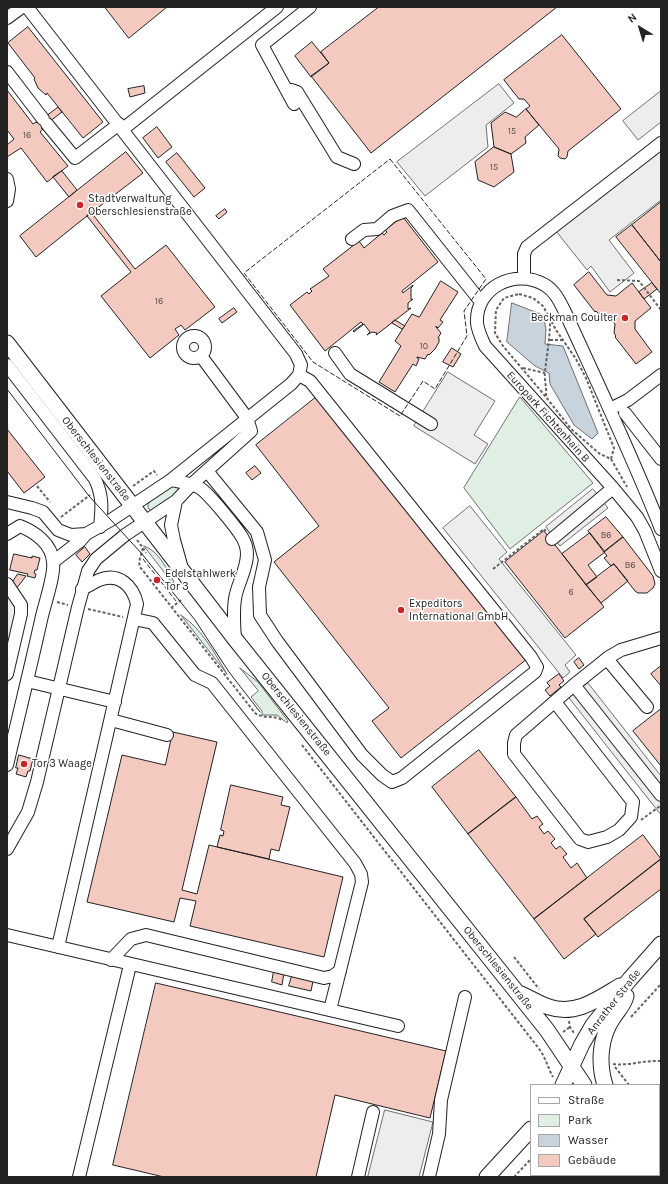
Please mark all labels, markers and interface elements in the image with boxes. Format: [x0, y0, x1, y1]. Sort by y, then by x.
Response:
north arrow [620, 8, 660, 48]
text: N [625, 11, 639, 26]
house number: 15 [508, 126, 516, 136]
house number: 16 [23, 130, 31, 140]
house number: 15 [490, 162, 498, 172]
place label: Stadtverwaltung Oberschlesienstraße [88, 192, 192, 218]
marker: Stadtverwaltung Oberschlesienstraße [75, 200, 85, 210]
house number: 16 [155, 296, 163, 306]
place label: Beckman Coulter [531, 311, 617, 325]
marker: Beckman Coulter [620, 313, 630, 323]
house number: 10 [420, 341, 428, 351]
street label: Europark Fichtenhain B [504, 369, 592, 465]
street label: Oberschlesienstraße [59, 414, 133, 504]
house number: B6 [601, 530, 611, 540]
house number: B6 [625, 560, 635, 570]
place label: Edelstahlwerk Tor 3 [165, 567, 236, 593]
marker: Edelstahlwerk Tor 3 [152, 575, 162, 585]
house number: 6 [568, 587, 574, 597]
place label: Expeditors International GmbH [409, 597, 508, 623]
marker: Expeditors International GmbH [396, 605, 406, 615]
street label: Oberschlesienstraße [258, 670, 334, 758]
place label: Tor 3 Waage [32, 757, 92, 771]
marker: Tor 3 Waage [19, 759, 29, 769]
street label: Oberschlesienstraße [460, 924, 536, 1012]
street label: Anrather Straße [584, 967, 644, 1037]
legend [530, 1084, 660, 1176]
text: Straße [568, 1093, 604, 1107]
text: Park [568, 1113, 592, 1127]
text: Wasser [568, 1133, 608, 1147]
text: Gebäude [568, 1153, 616, 1167]

